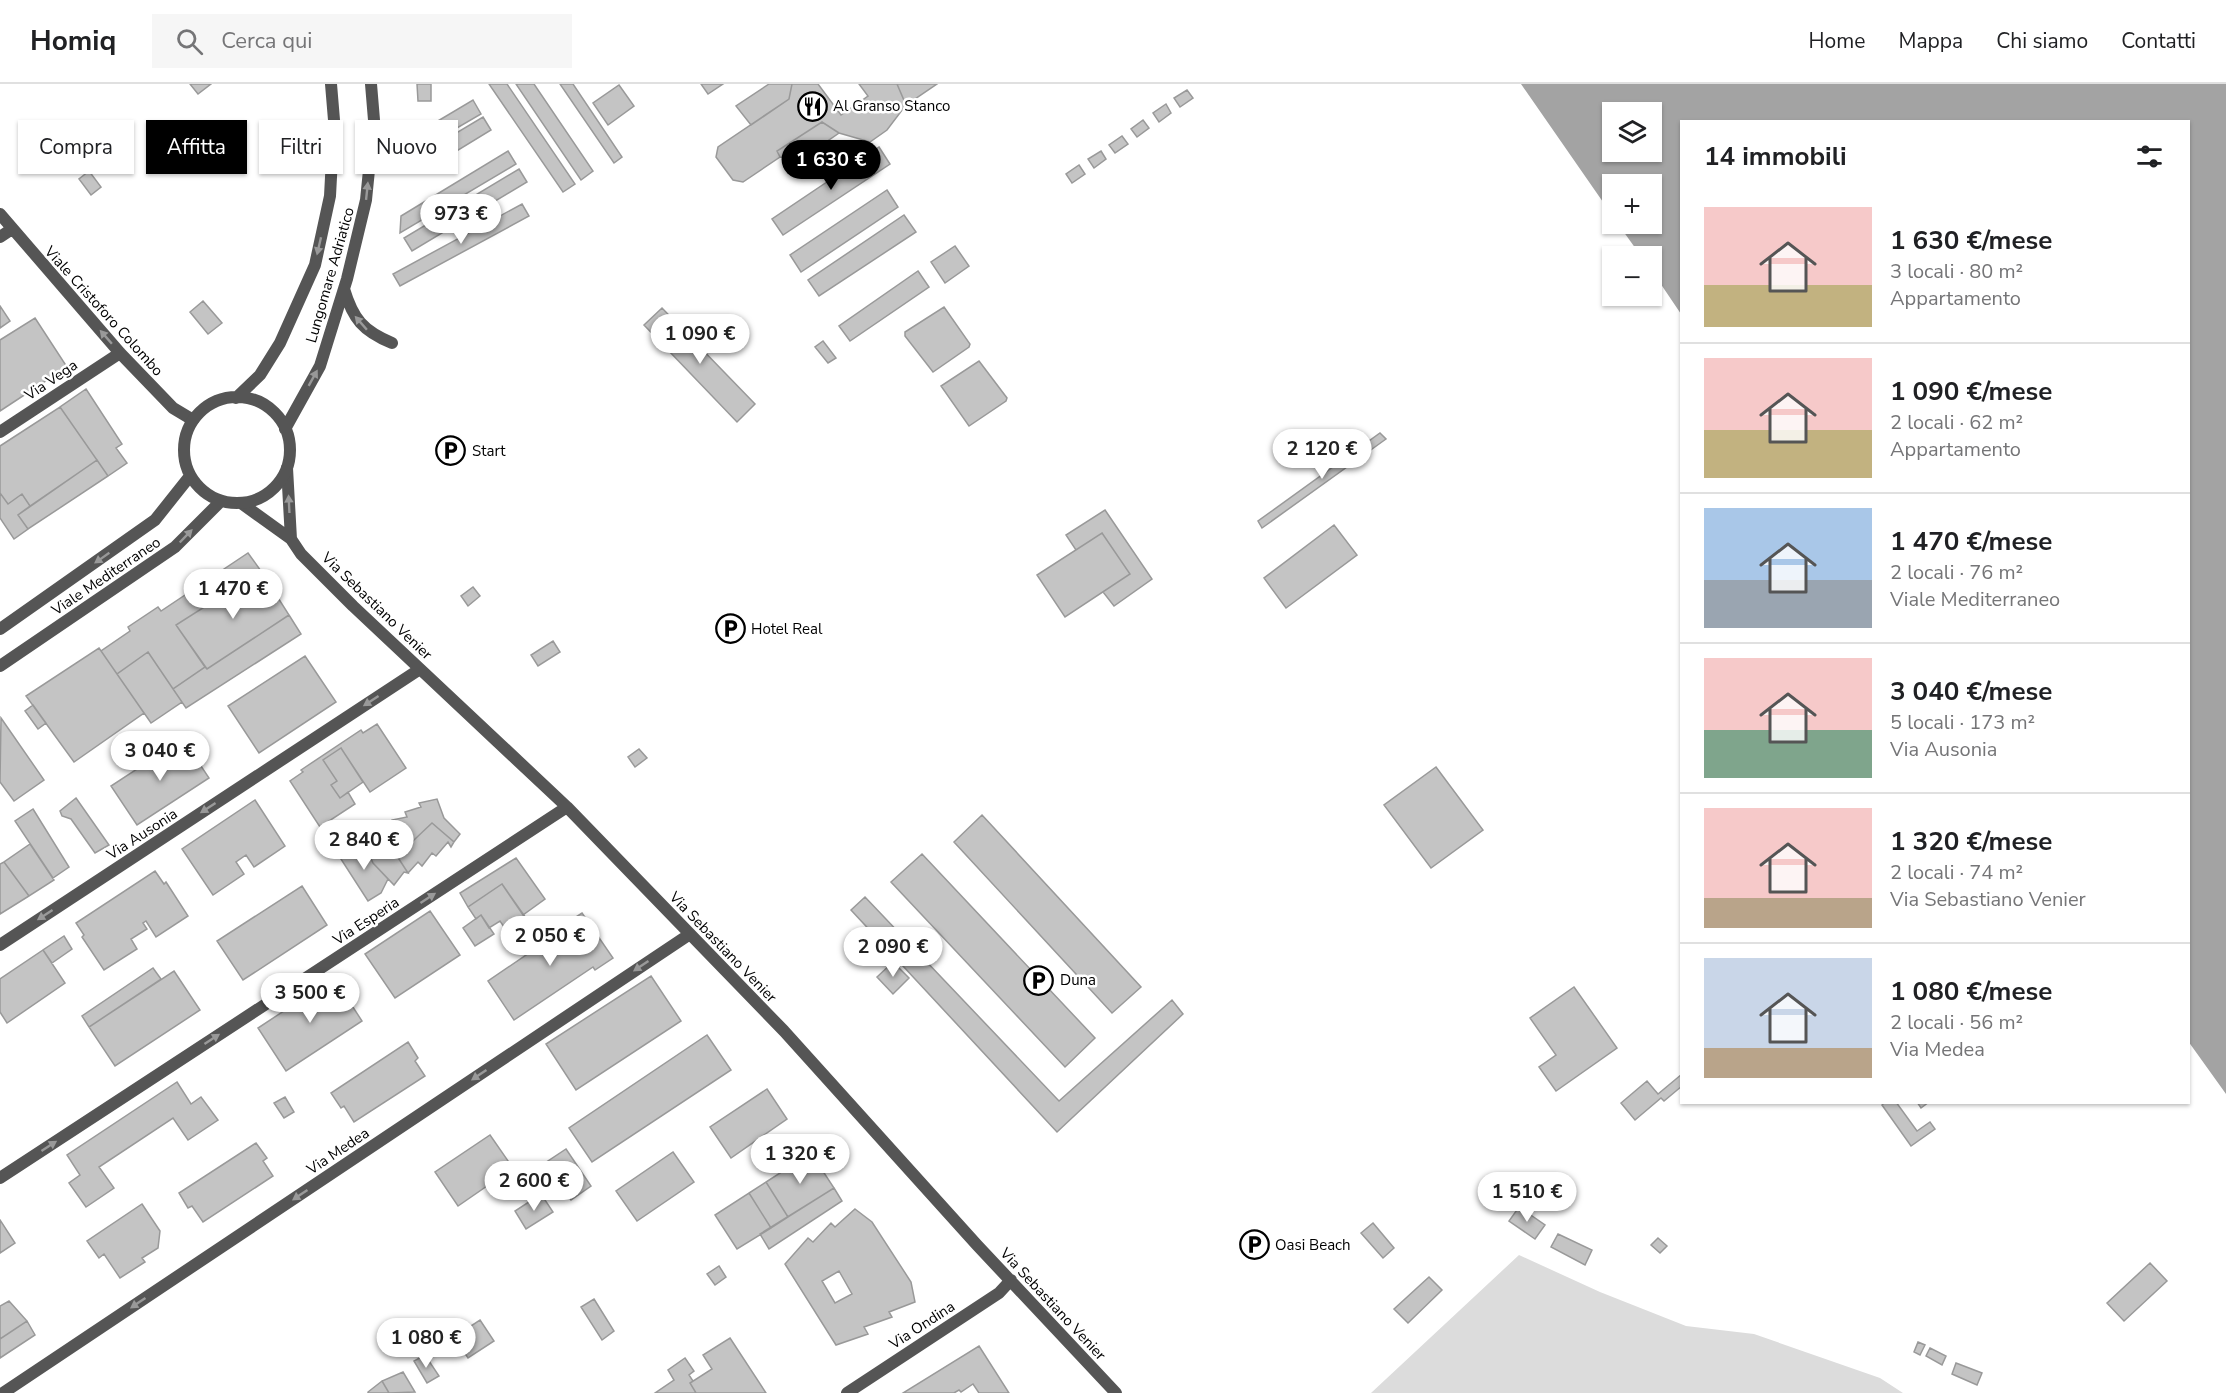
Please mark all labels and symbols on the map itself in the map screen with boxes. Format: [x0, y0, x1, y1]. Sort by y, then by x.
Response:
restaurant icon: Al Granso Stanco [796, 90, 828, 122]
place label: Al Granso Stanco [833, 96, 950, 116]
pin: 1 630 € [776, 140, 886, 191]
one-way arrow [362, 182, 372, 201]
pin: 973 € [419, 194, 503, 245]
street label: Lungomare Adriatico [301, 205, 359, 345]
one-way arrow [313, 237, 323, 255]
street label: Viale Cristoforo Colombo [39, 241, 168, 380]
pin: 1 090 € [645, 314, 755, 365]
one-way arrow [355, 316, 368, 331]
one-way arrow [100, 330, 113, 345]
street label: Via Vega [20, 355, 81, 406]
one-way arrow [308, 369, 318, 386]
pin: 2 120 € [1267, 429, 1377, 480]
parking icon: Start [435, 435, 467, 467]
place label: Start [472, 441, 506, 461]
one-way arrow [285, 494, 294, 513]
one-way arrow [178, 530, 192, 544]
street label: Viale Mediterraneo [47, 532, 164, 621]
street label: Via Sebastiano Venier [317, 547, 437, 665]
one-way arrow [94, 552, 110, 563]
pin: 1 470 € [178, 569, 288, 620]
parking icon: Hotel Real [714, 613, 746, 645]
place label: Hotel Real [751, 619, 823, 639]
one-way arrow [363, 695, 379, 706]
pin: 3 040 € [105, 731, 215, 782]
one-way arrow [201, 802, 217, 814]
street label: Via Ausonia [102, 804, 181, 865]
pin: 2 840 € [309, 820, 419, 871]
street label: Via Sebastiano Venier [664, 887, 782, 1007]
street label: Via Esperia [328, 892, 403, 950]
one-way arrow [420, 893, 436, 904]
one-way arrow [38, 909, 54, 921]
pin: 2 050 € [495, 916, 605, 967]
pin: 2 090 € [838, 927, 948, 978]
one-way arrow [634, 960, 650, 972]
parking icon: Duna [1023, 964, 1055, 996]
place label: Duna [1060, 970, 1096, 990]
pin: 3 500 € [255, 973, 365, 1024]
one-way arrow [204, 1034, 220, 1045]
one-way arrow [471, 1069, 488, 1080]
street label: Via Medea [302, 1123, 373, 1180]
pin: 1 320 € [745, 1134, 855, 1185]
one-way arrow [41, 1141, 57, 1152]
pin: 2 600 € [479, 1161, 589, 1212]
pin: 1 510 € [1472, 1172, 1582, 1223]
one-way arrow [292, 1189, 308, 1200]
parking icon: Oasi Beach [1238, 1229, 1270, 1261]
place label: Oasi Beach [1275, 1235, 1351, 1255]
street label: Via Sebastiano Venier [995, 1243, 1111, 1365]
street label: Via Ondina [885, 1296, 959, 1354]
one-way arrow [130, 1297, 146, 1309]
pin: 1 080 € [371, 1318, 481, 1369]

